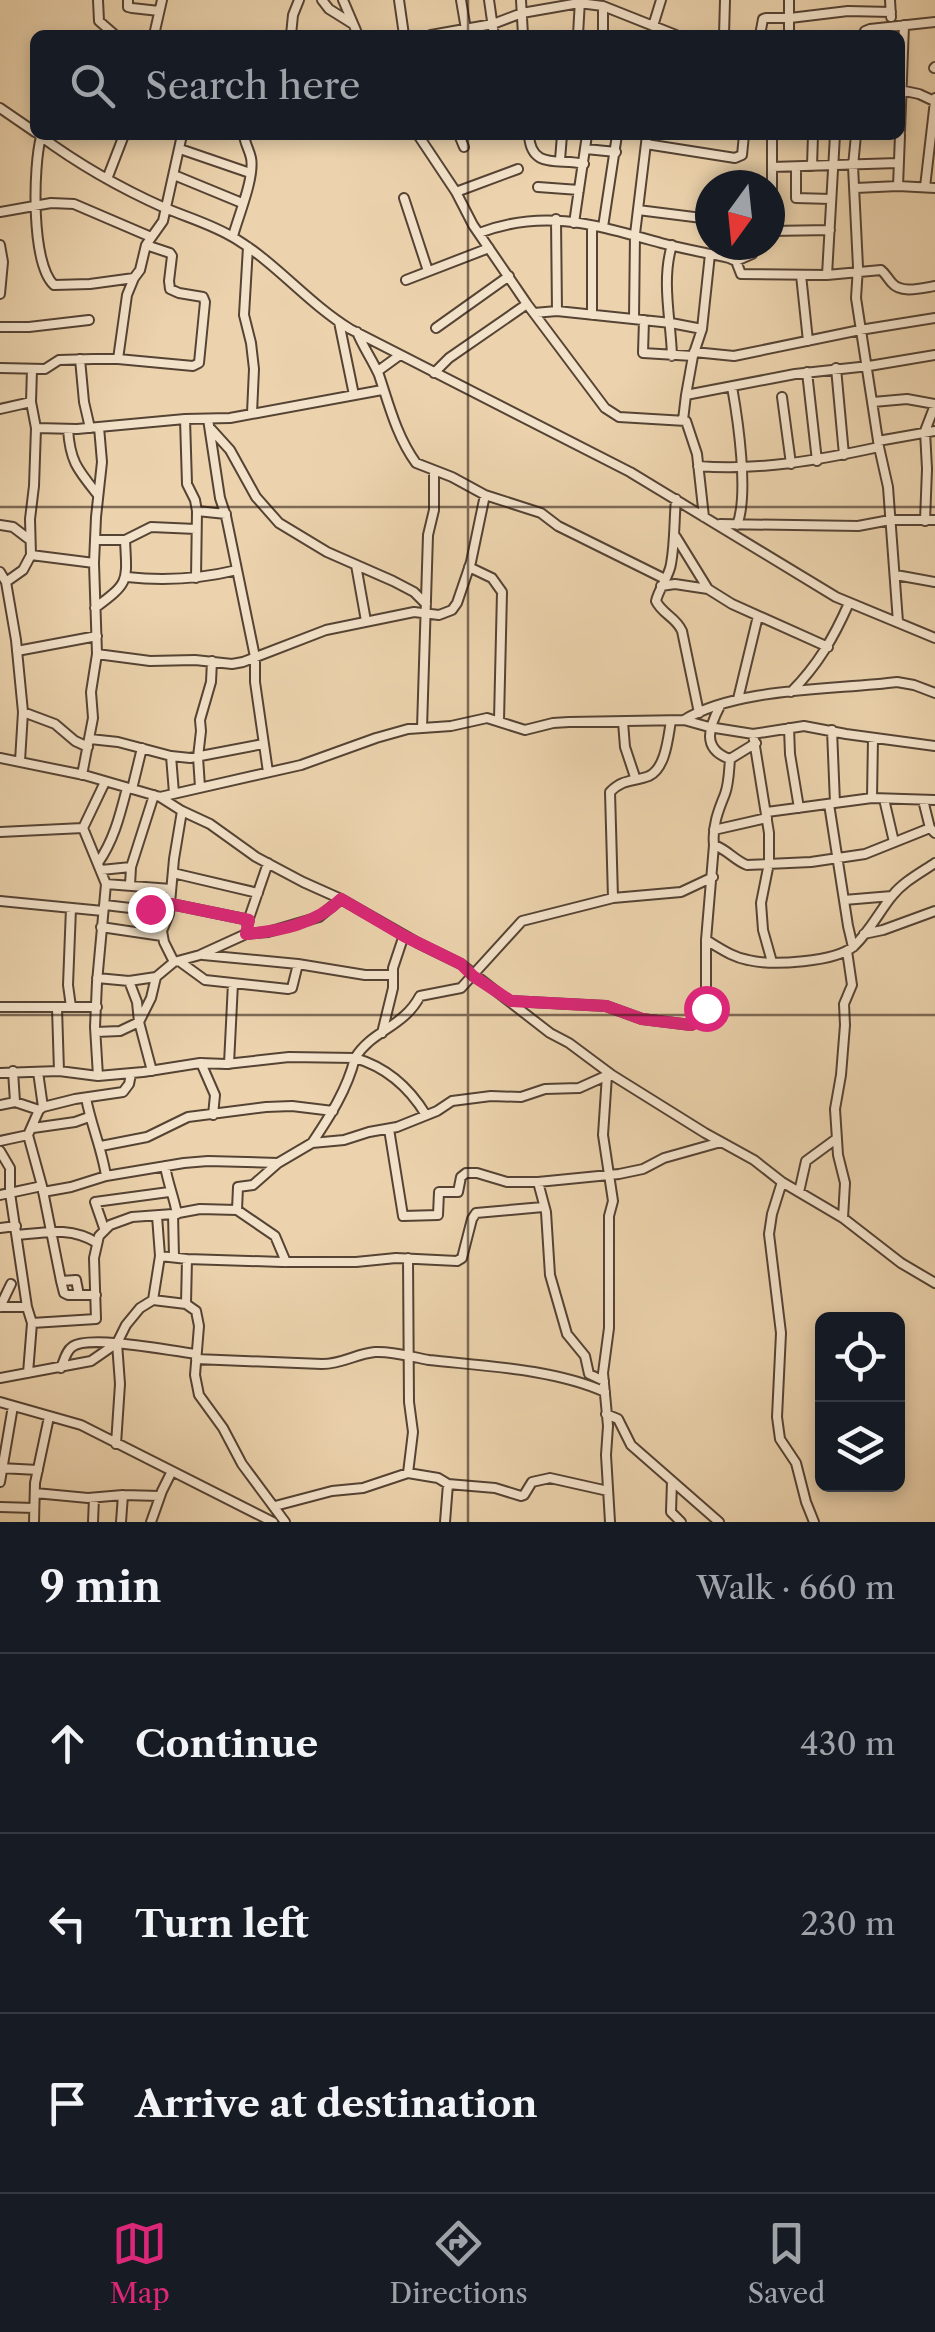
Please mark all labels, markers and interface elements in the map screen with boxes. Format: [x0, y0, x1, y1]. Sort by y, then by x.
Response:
search box [30, 30, 905, 140]
icon: search [65, 58, 120, 113]
text: Search here [145, 62, 360, 109]
north arrow [695, 170, 785, 260]
route end [128, 887, 174, 933]
route start [684, 986, 730, 1032]
map controls [815, 1312, 905, 1492]
button: locate [815, 1312, 905, 1402]
button: layers [815, 1402, 905, 1492]
text: 9 min [40, 1561, 161, 1613]
text: Walk · 660 m [696, 1568, 895, 1607]
icon: ahead [40, 1716, 95, 1771]
text: Continue [135, 1720, 318, 1767]
text: 430 m [800, 1724, 895, 1763]
icon: left [40, 1896, 95, 1951]
text: Turn left [135, 1900, 309, 1947]
text: 230 m [800, 1904, 895, 1943]
icon: arrive [40, 2076, 95, 2131]
text: Arrive at destination [135, 2080, 538, 2127]
tab: Map [110, 2216, 170, 2310]
tab: Directions [389, 2216, 528, 2310]
tab: Saved [747, 2216, 825, 2310]

